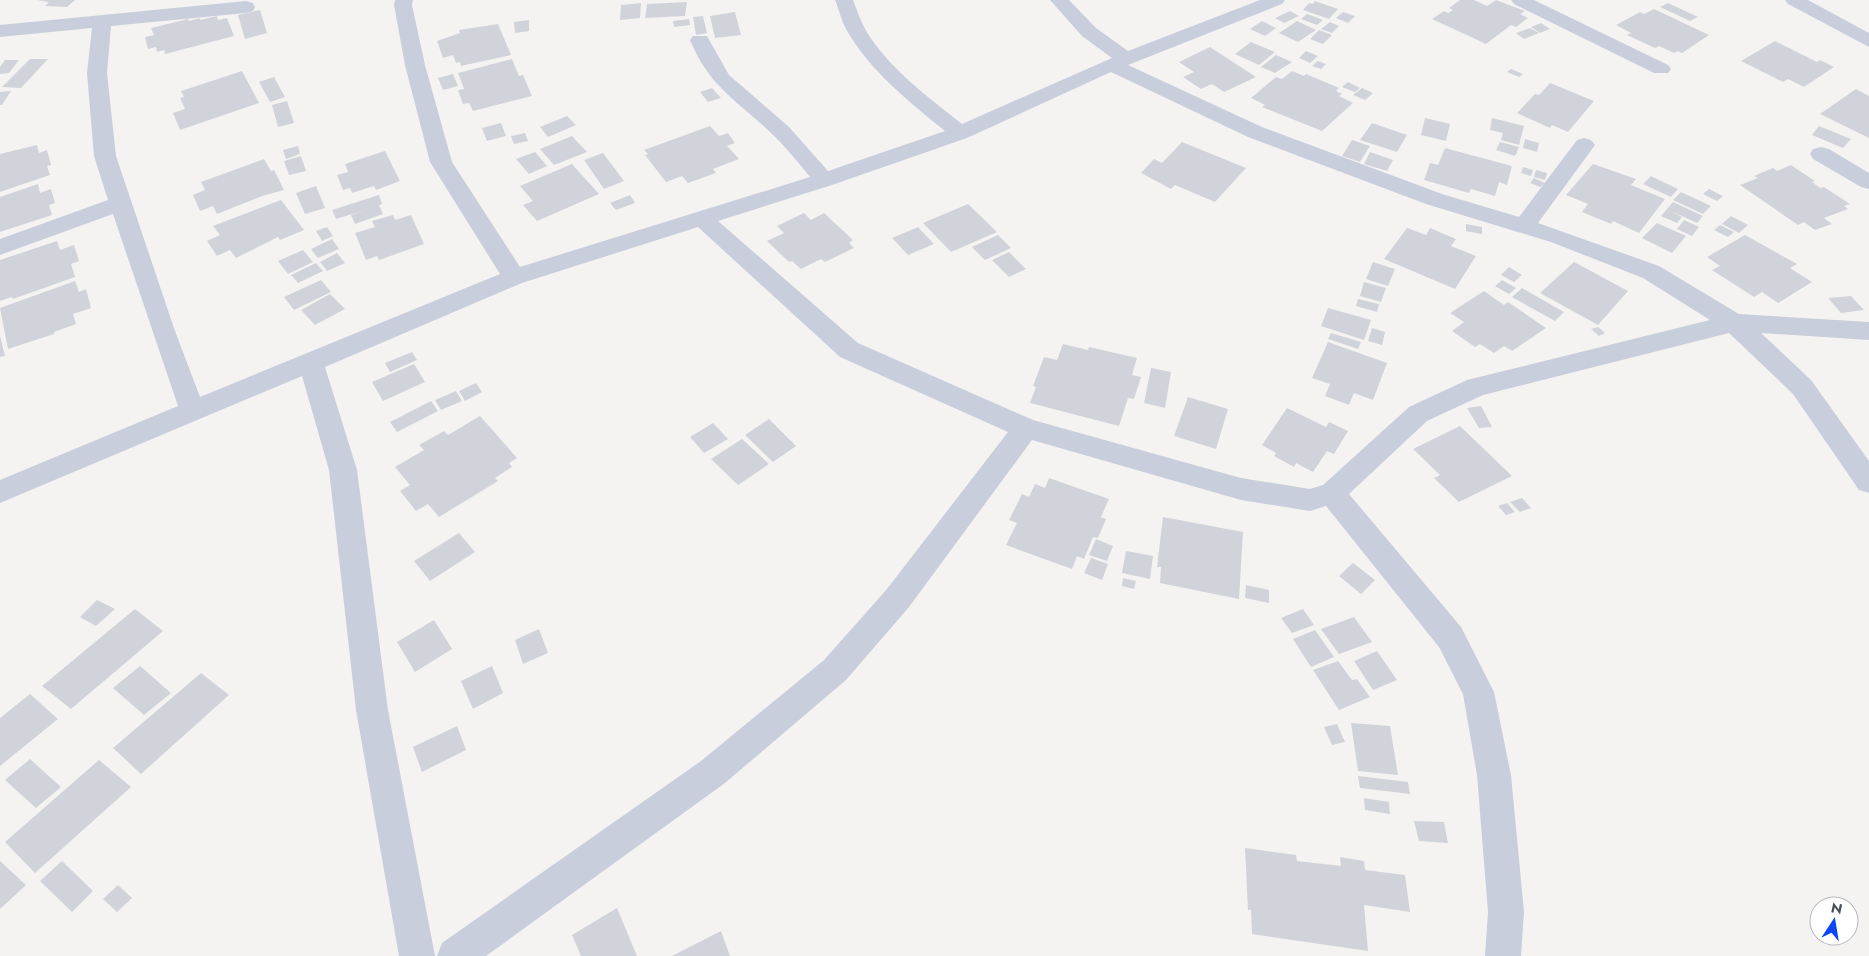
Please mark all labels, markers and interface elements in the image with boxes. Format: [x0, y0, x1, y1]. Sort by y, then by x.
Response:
north arrow [1809, 896, 1859, 946]
text: N [1829, 897, 1844, 919]

